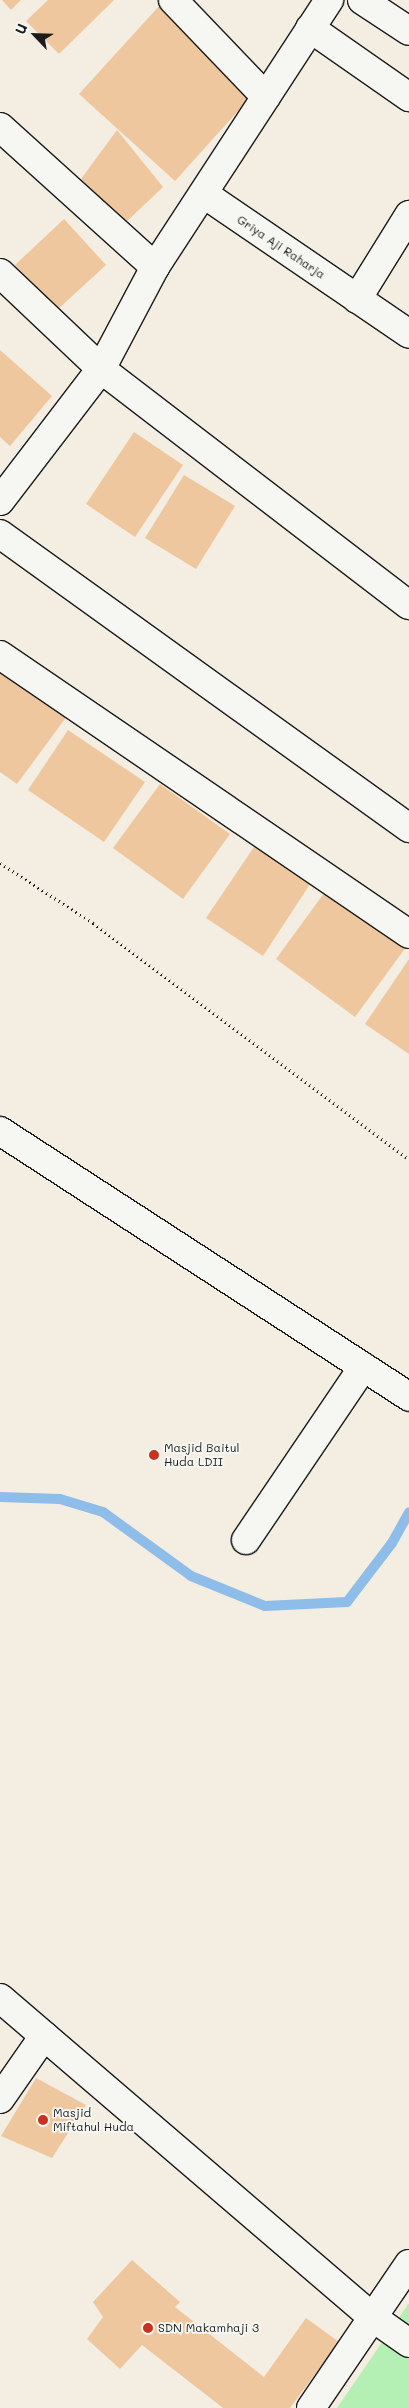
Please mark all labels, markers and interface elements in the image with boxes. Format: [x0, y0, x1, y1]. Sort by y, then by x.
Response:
north arrow [10, 10, 60, 60]
text: U [10, 20, 32, 37]
street label: Griya Aji Raharja [234, 212, 328, 282]
place label: Masjid Baitul Huda LDII [164, 1441, 239, 1469]
marker: Masjid Baitul Huda LDII [148, 1449, 160, 1461]
place label: Masjid Miftahul Huda [53, 2106, 134, 2134]
marker: Masjid Miftahul Huda [37, 2114, 49, 2126]
place label: SDN Makamhaji 3 [158, 2321, 259, 2335]
marker: SDN Makamhaji 3 [142, 2322, 154, 2334]

